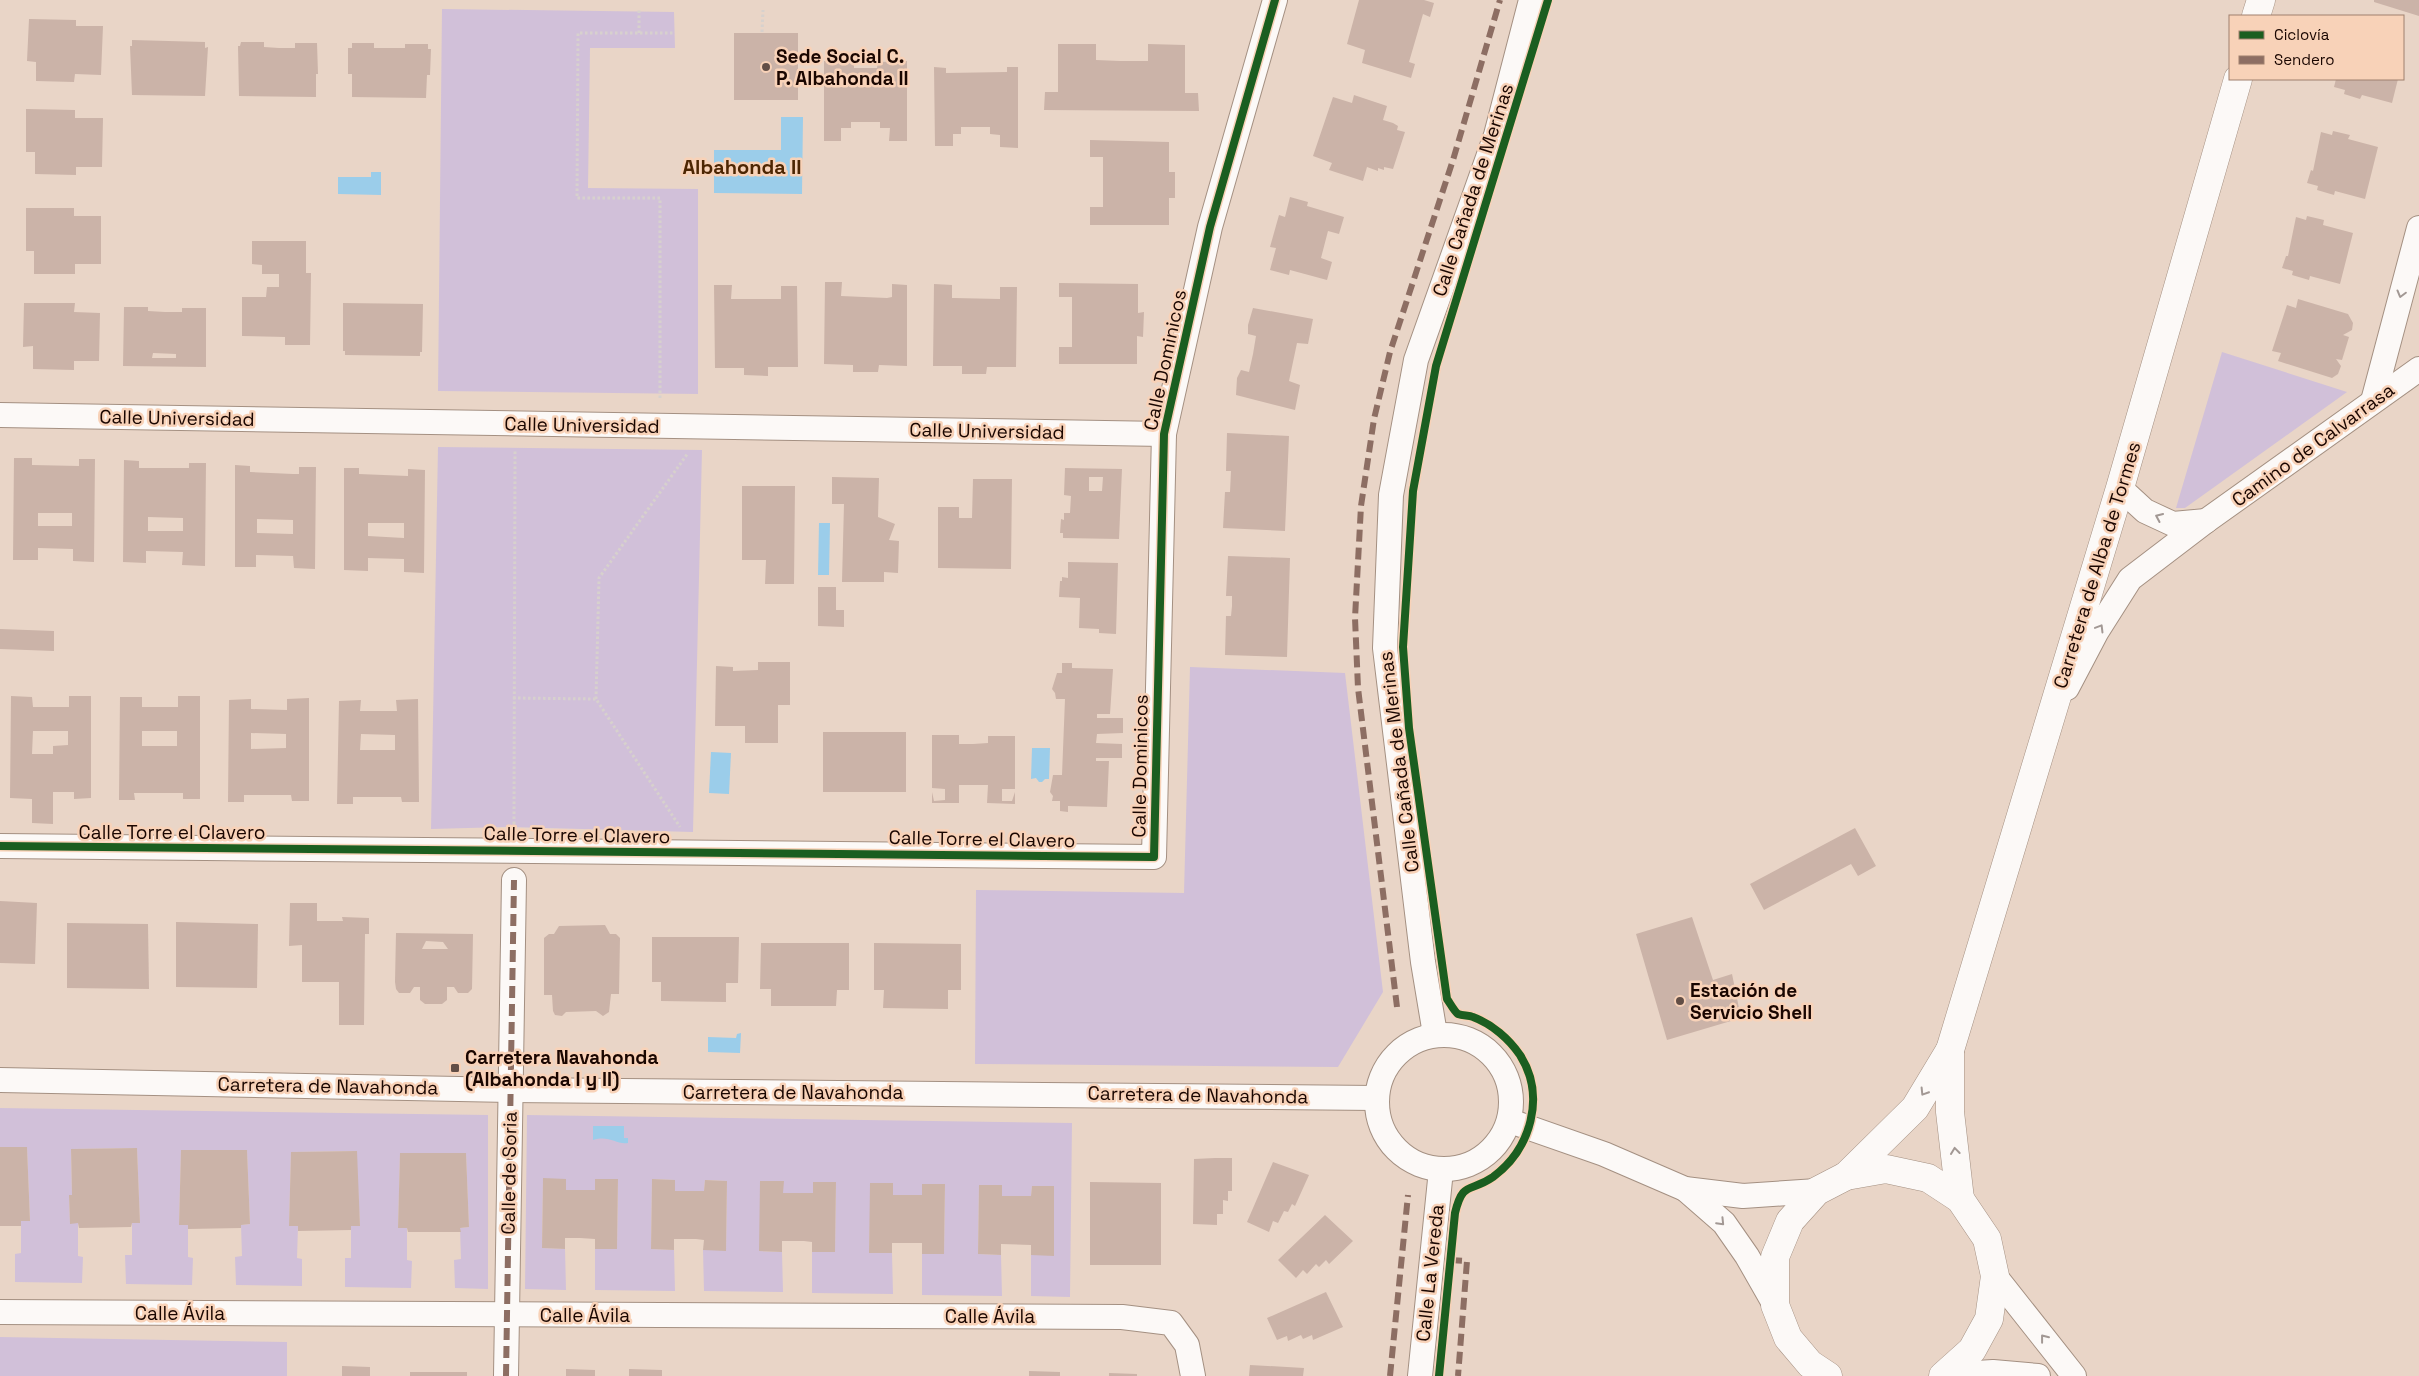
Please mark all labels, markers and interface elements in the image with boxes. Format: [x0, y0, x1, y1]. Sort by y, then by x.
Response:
legend [2229, 15, 2404, 80]
text: Ciclovía [2274, 25, 2330, 44]
place label: Sede Social C. P. Albahonda II [776, 44, 909, 91]
text: Sendero [2274, 50, 2334, 69]
marker: Sede Social C. P. Albahonda II [760, 61, 772, 73]
street label: Calle Cañada de Merinas [1427, 80, 1519, 300]
district label: Albahonda II [682, 154, 802, 180]
street label: Calle Dominicos [1138, 287, 1192, 433]
one-way arrow [2396, 289, 2407, 298]
street label: Camino de Calvarrasa [2227, 377, 2399, 512]
street label: Calle Universidad [99, 404, 255, 432]
street label: Calle Universidad [504, 411, 660, 439]
street label: Calle Universidad [909, 417, 1065, 445]
street label: Carretera de Alba de Tormes [2048, 439, 2146, 691]
one-way arrow [2155, 513, 2164, 524]
one-way arrow [2093, 624, 2103, 633]
street label: Calle Cañada de Merinas [1373, 650, 1425, 874]
street label: Calle Dominicos [1126, 694, 1154, 838]
street label: Calle Torre el Clavero [79, 820, 265, 845]
street label: Calle Torre el Clavero [483, 821, 671, 849]
street label: Calle Torre el Clavero [888, 825, 1076, 853]
place label: Estación de Servicio Shell [1690, 978, 1812, 1025]
marker: Estación de Servicio Shell [1674, 995, 1686, 1007]
place label: Carretera Navahonda (Albahonda I y II) [465, 1045, 658, 1092]
marker: Carretera Navahonda (Albahonda I y II) [449, 1062, 461, 1074]
street label: Carretera de Navahonda [217, 1072, 439, 1100]
street label: Carretera de Navahonda [683, 1080, 903, 1105]
street label: Carretera de Navahonda [1087, 1081, 1309, 1109]
one-way arrow [1921, 1086, 1931, 1095]
street label: Calle de Soria [495, 1111, 523, 1235]
one-way arrow [1950, 1146, 1961, 1154]
street label: Calle La Vereda [1410, 1203, 1450, 1343]
one-way arrow [1715, 1216, 1724, 1225]
street label: Calle Ávila [135, 1301, 225, 1326]
street label: Calle Ávila [540, 1303, 630, 1328]
street label: Calle Ávila [945, 1304, 1035, 1329]
one-way arrow [2041, 1334, 2050, 1344]

